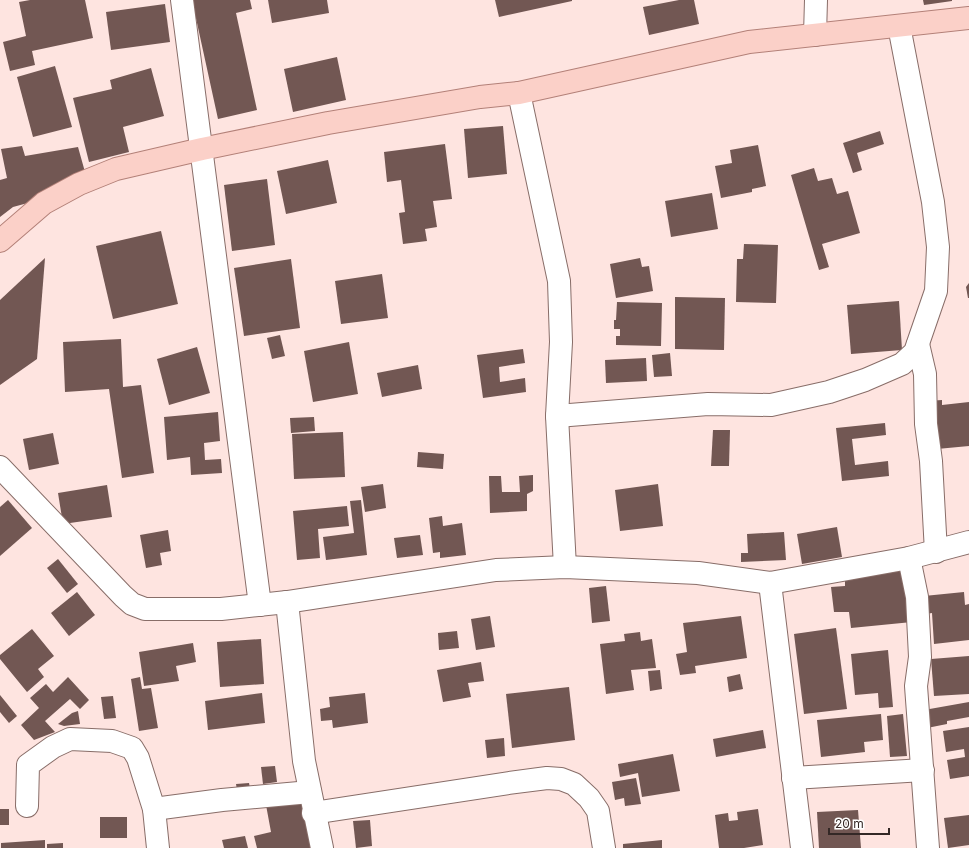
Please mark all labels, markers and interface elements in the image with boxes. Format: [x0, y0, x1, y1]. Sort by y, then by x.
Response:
scale bar [829, 810, 889, 836]
text: 20 m [835, 816, 864, 831]

